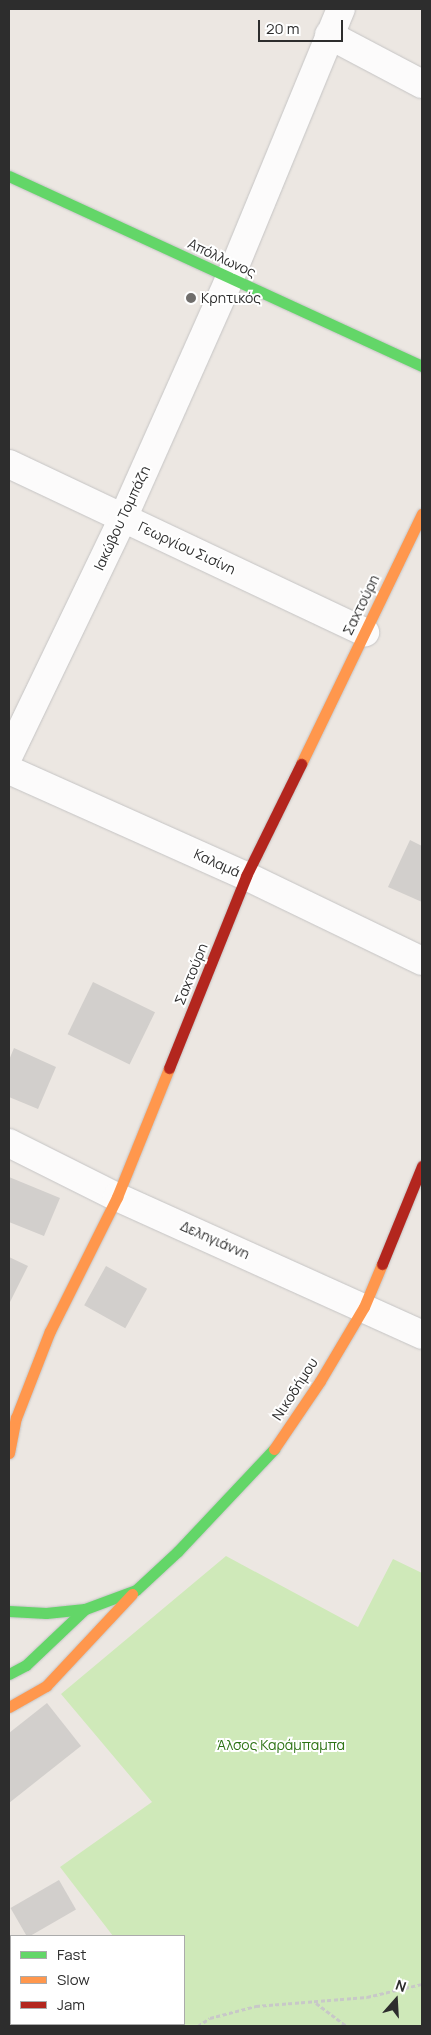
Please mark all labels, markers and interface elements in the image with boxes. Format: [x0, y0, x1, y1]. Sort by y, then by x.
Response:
scale bar [261, 10, 346, 42]
text: 20 m [266, 18, 299, 39]
street label: Απόλλωνος [185, 235, 259, 281]
place label: Κρητικός [201, 290, 261, 306]
marker: Κρητικός [185, 292, 197, 304]
street label: Ιακώβου Τομπάζη [90, 463, 154, 573]
street label: Γεωργίου Σισίνη [136, 518, 238, 578]
street label: Σαχτούρη [339, 572, 383, 638]
street label: Καλαμά [191, 845, 243, 881]
street label: Σαχτούρη [171, 941, 211, 1007]
street label: Δεληγιάννη [178, 1217, 252, 1263]
street label: Νικοδήμου [269, 1355, 321, 1423]
park label: Άλσος Καράμπαμπα [217, 1737, 345, 1753]
legend [10, 1935, 185, 2025]
text: Fast [57, 1944, 86, 1965]
text: Slow [57, 1969, 90, 1990]
north arrow [371, 1975, 421, 2025]
text: N [393, 1975, 409, 1996]
text: Jam [57, 1994, 85, 2015]

